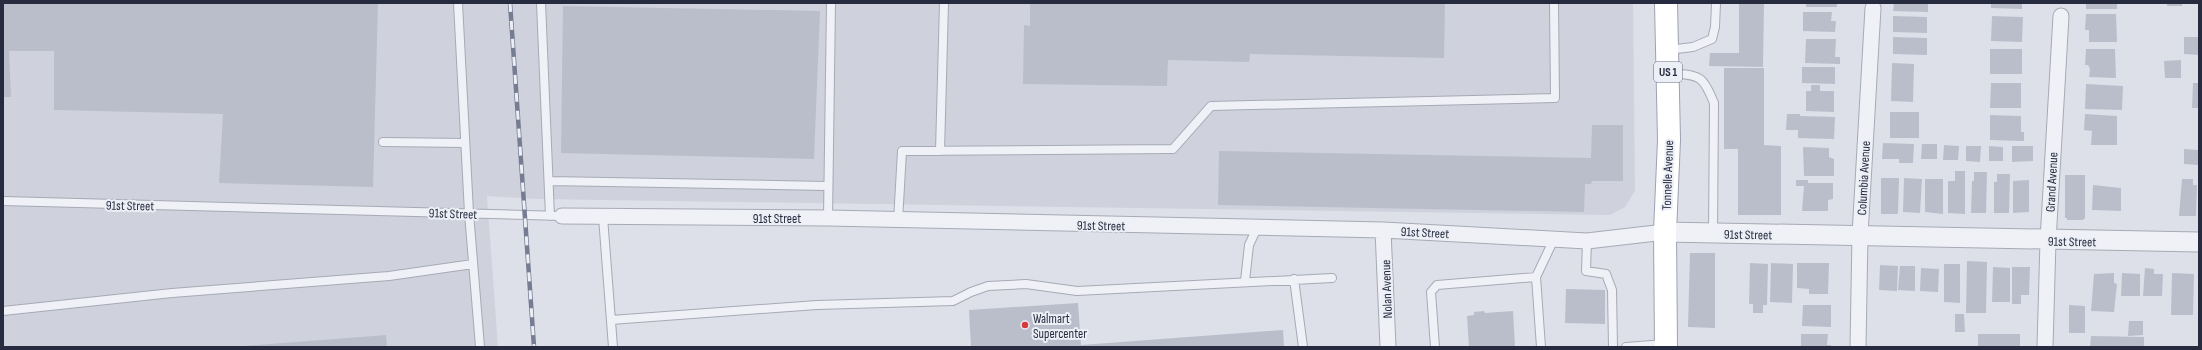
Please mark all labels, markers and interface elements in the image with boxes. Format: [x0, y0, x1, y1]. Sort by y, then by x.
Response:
road number: US 1 [1654, 62, 1682, 82]
street label: Tonnelle Avenue [1659, 140, 1677, 210]
street label: Columbia Avenue [1854, 140, 1874, 216]
street label: Grand Avenue [2042, 152, 2062, 212]
street label: 91st Street [106, 198, 154, 214]
street label: 91st Street [428, 205, 477, 223]
street label: 91st Street [753, 211, 801, 227]
street label: 91st Street [1077, 218, 1125, 234]
street label: 91st Street [1400, 224, 1450, 242]
street label: 91st Street [1724, 227, 1772, 243]
street label: 91st Street [2048, 234, 2096, 250]
street label: Nolan Avenue [1378, 259, 1396, 319]
place label: Walmart Supercenter [1033, 311, 1087, 342]
marker: Walmart Supercenter [1020, 320, 1030, 330]

